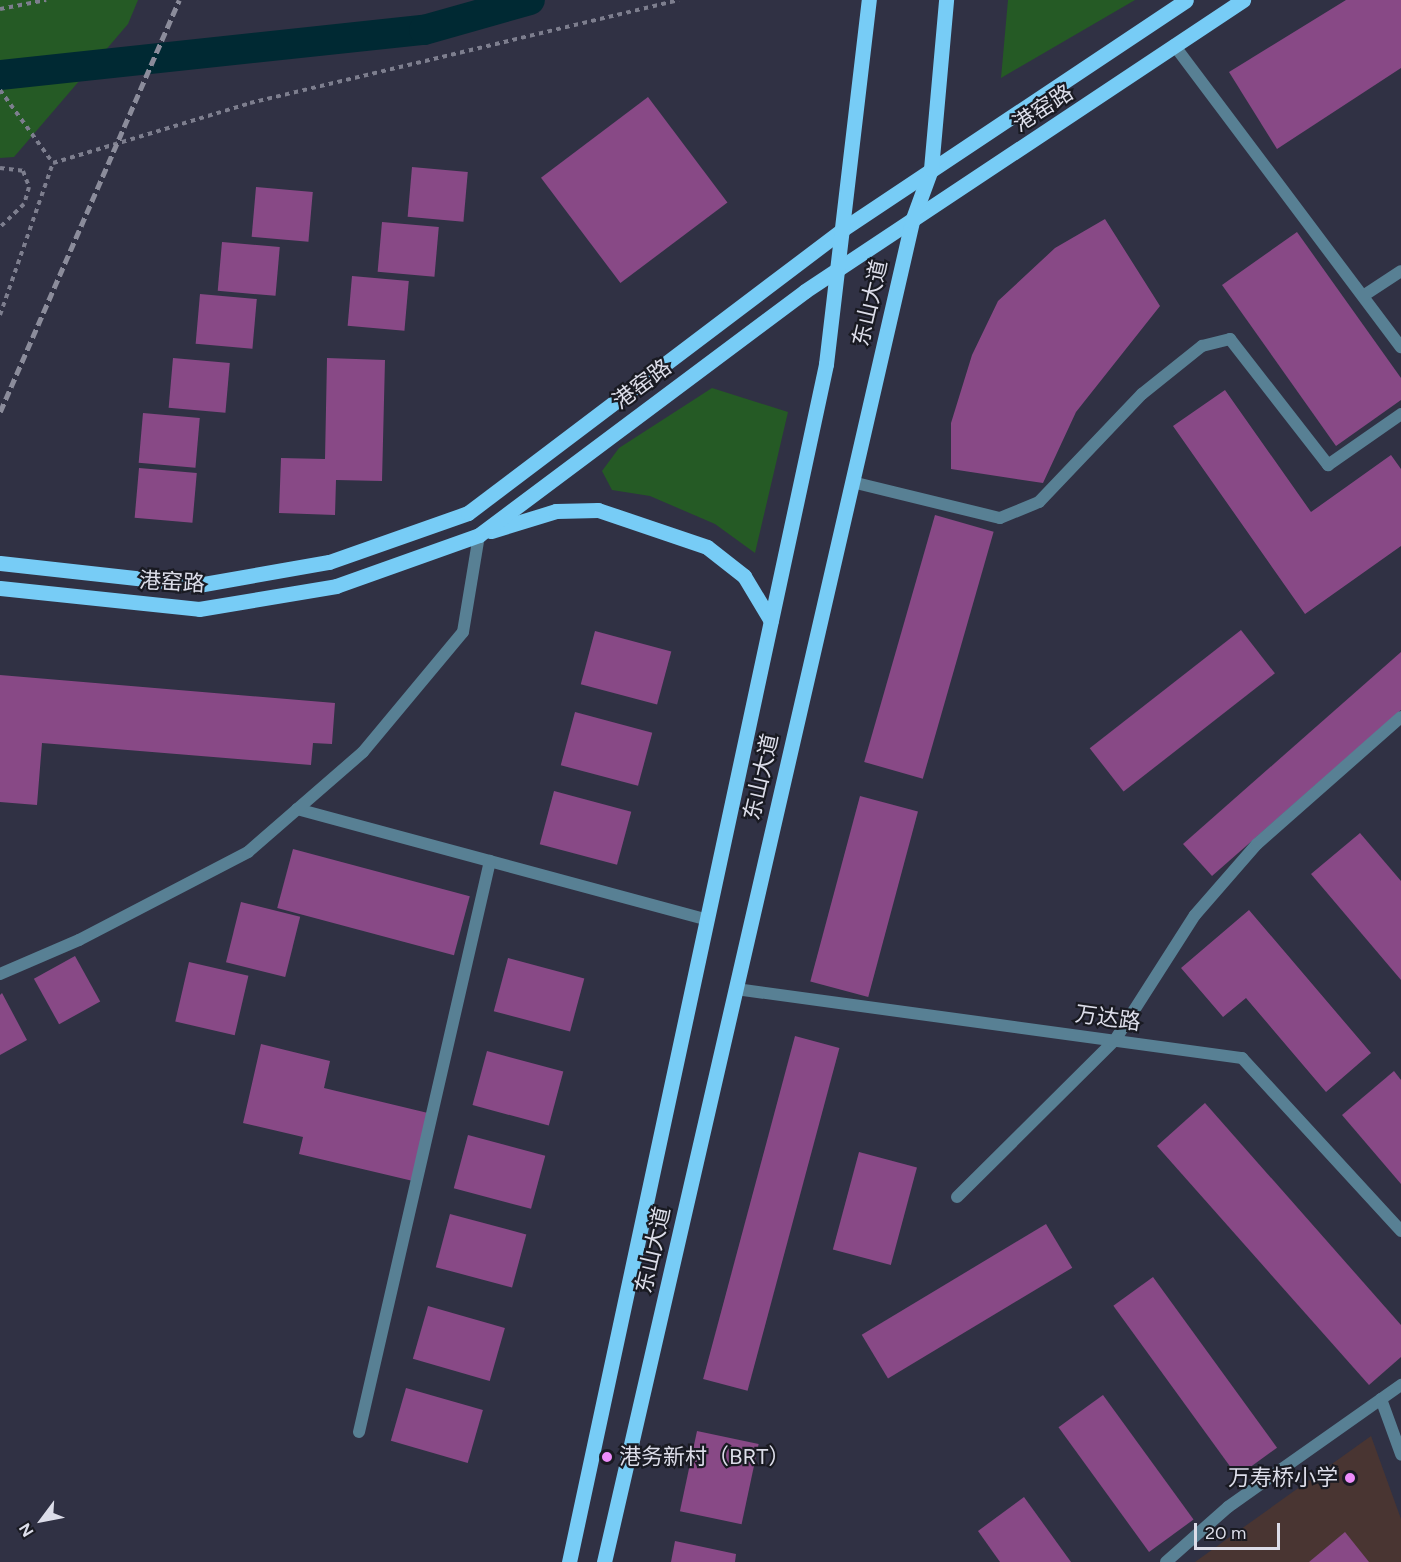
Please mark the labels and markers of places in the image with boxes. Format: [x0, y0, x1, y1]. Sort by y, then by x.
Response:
place label: 港务新村（BRT） [619, 1444, 790, 1470]
marker: 港务新村（BRT） [600, 1450, 614, 1464]
place label: 万寿桥小学 [1228, 1465, 1338, 1491]
marker: 万寿桥小学 [1343, 1471, 1357, 1485]

